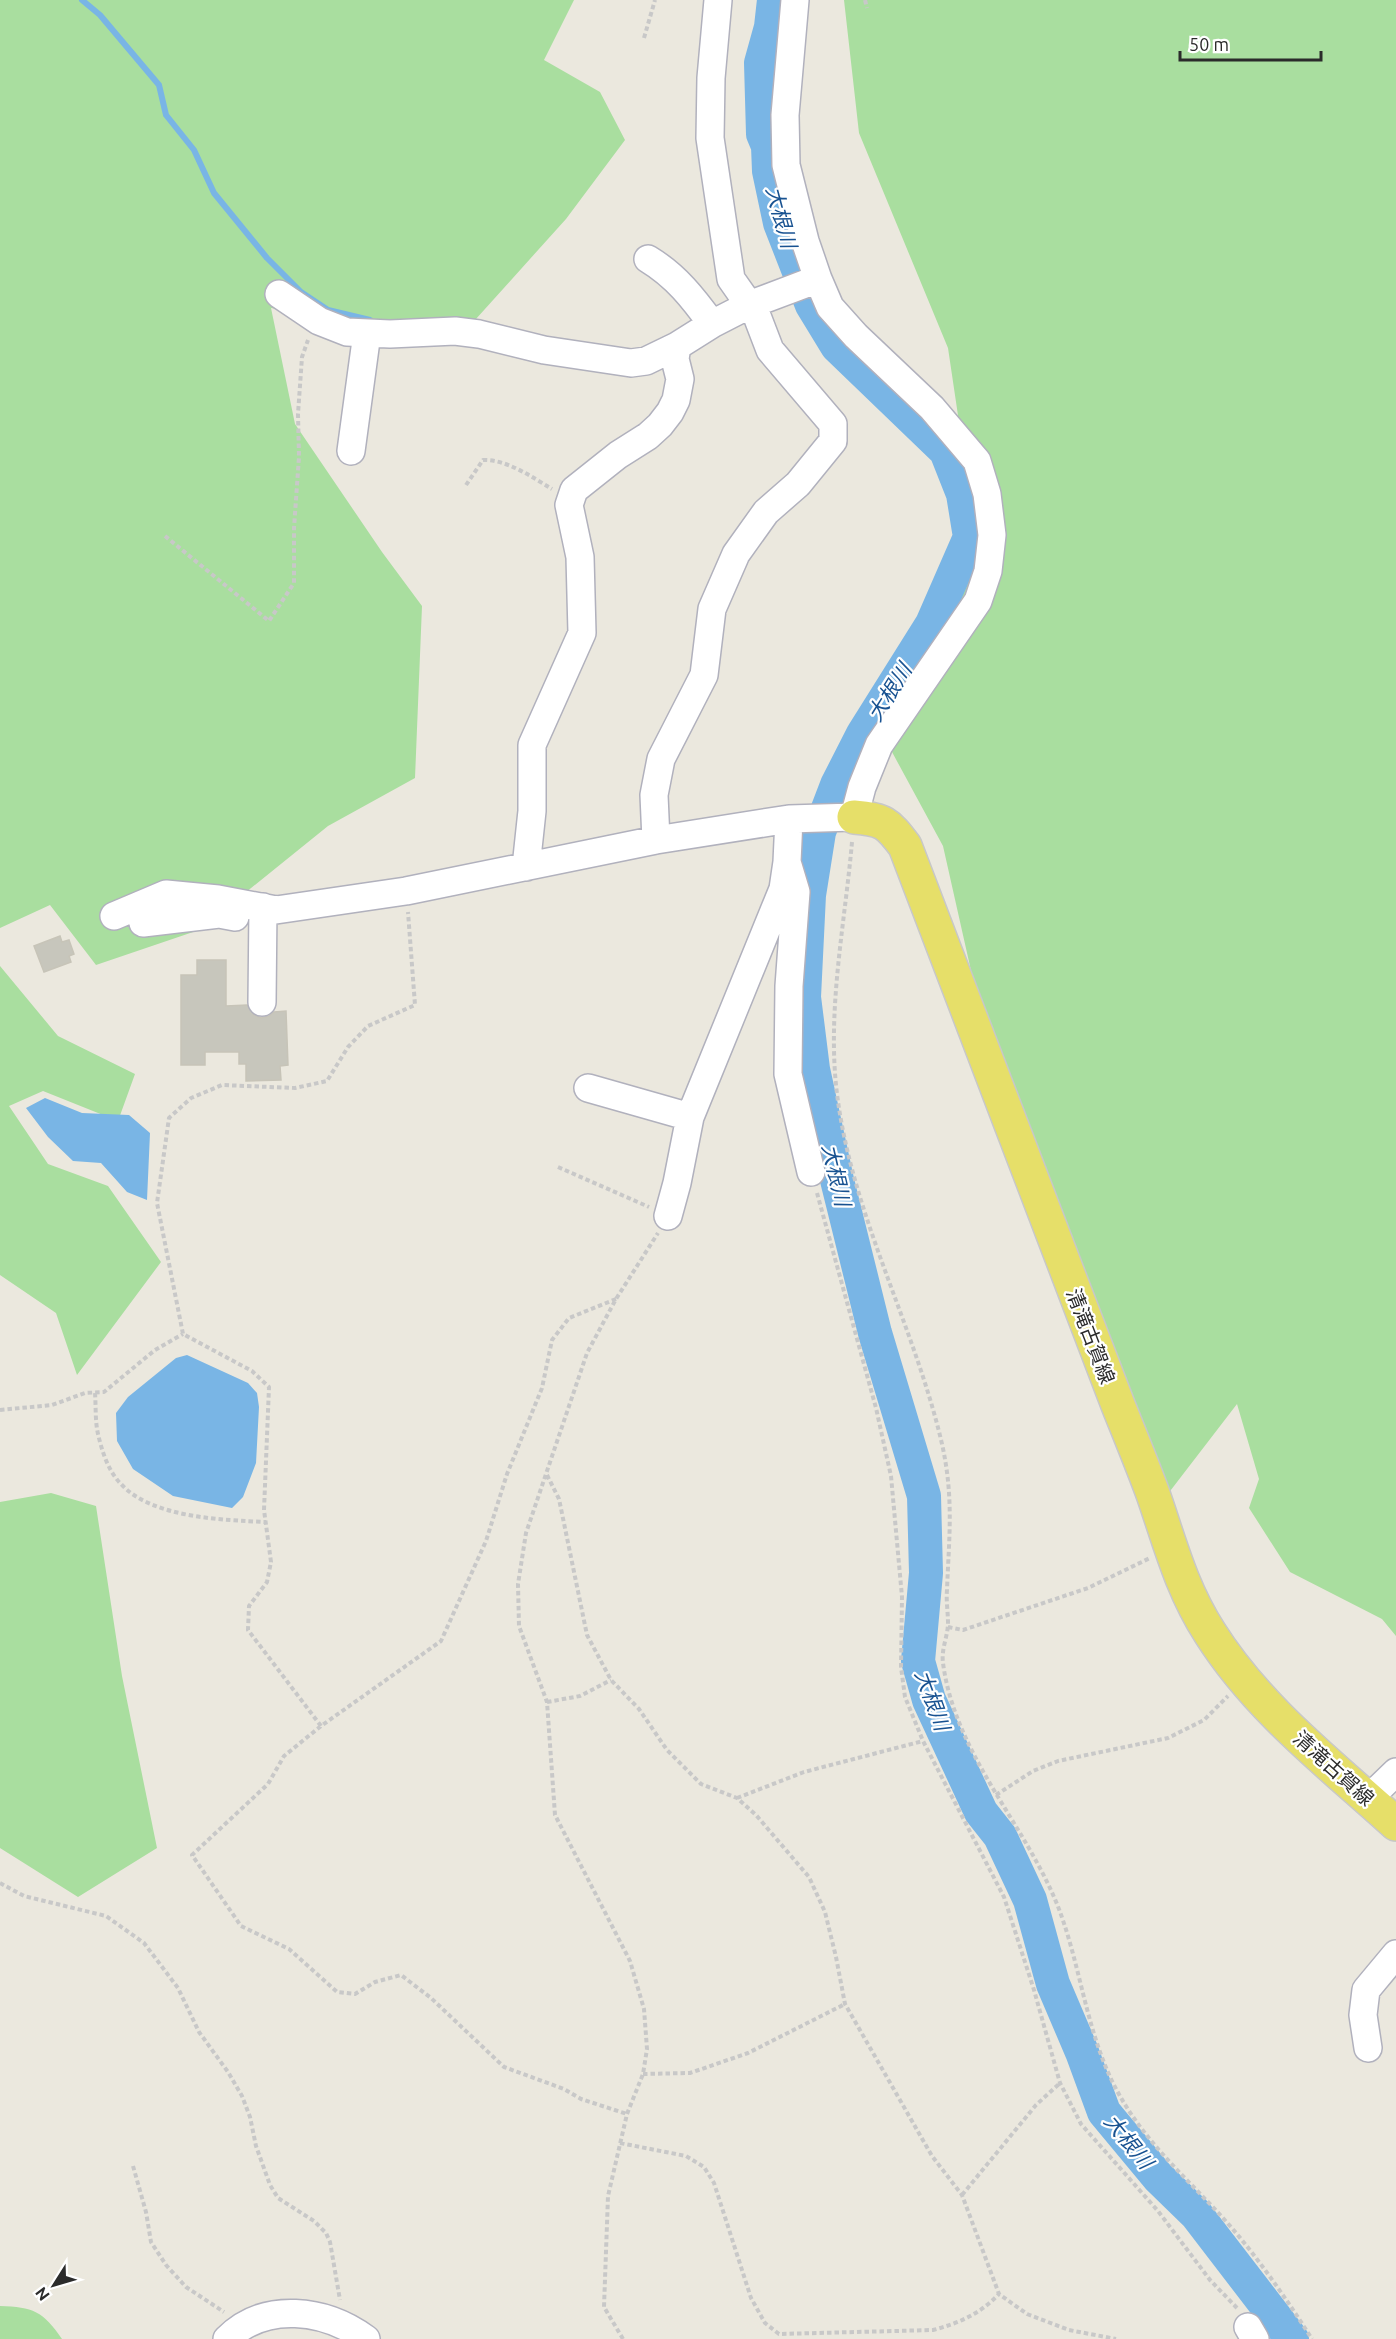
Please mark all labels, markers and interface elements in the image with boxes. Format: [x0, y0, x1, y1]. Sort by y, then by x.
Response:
scale bar [1180, 24, 1321, 62]
text: 50 m [1189, 34, 1229, 54]
water label: 大根川 [762, 183, 802, 252]
water label: 大根川 [862, 657, 917, 725]
water label: 大根川 [818, 1142, 856, 1210]
street label: 清滝古賀線 [1062, 1285, 1120, 1387]
water label: 大根川 [911, 1666, 956, 1736]
street label: 清滝古賀線 [1289, 1726, 1379, 1810]
water label: 大根川 [1100, 2109, 1159, 2175]
north arrow [24, 2255, 84, 2315]
text: N [31, 2284, 53, 2304]

